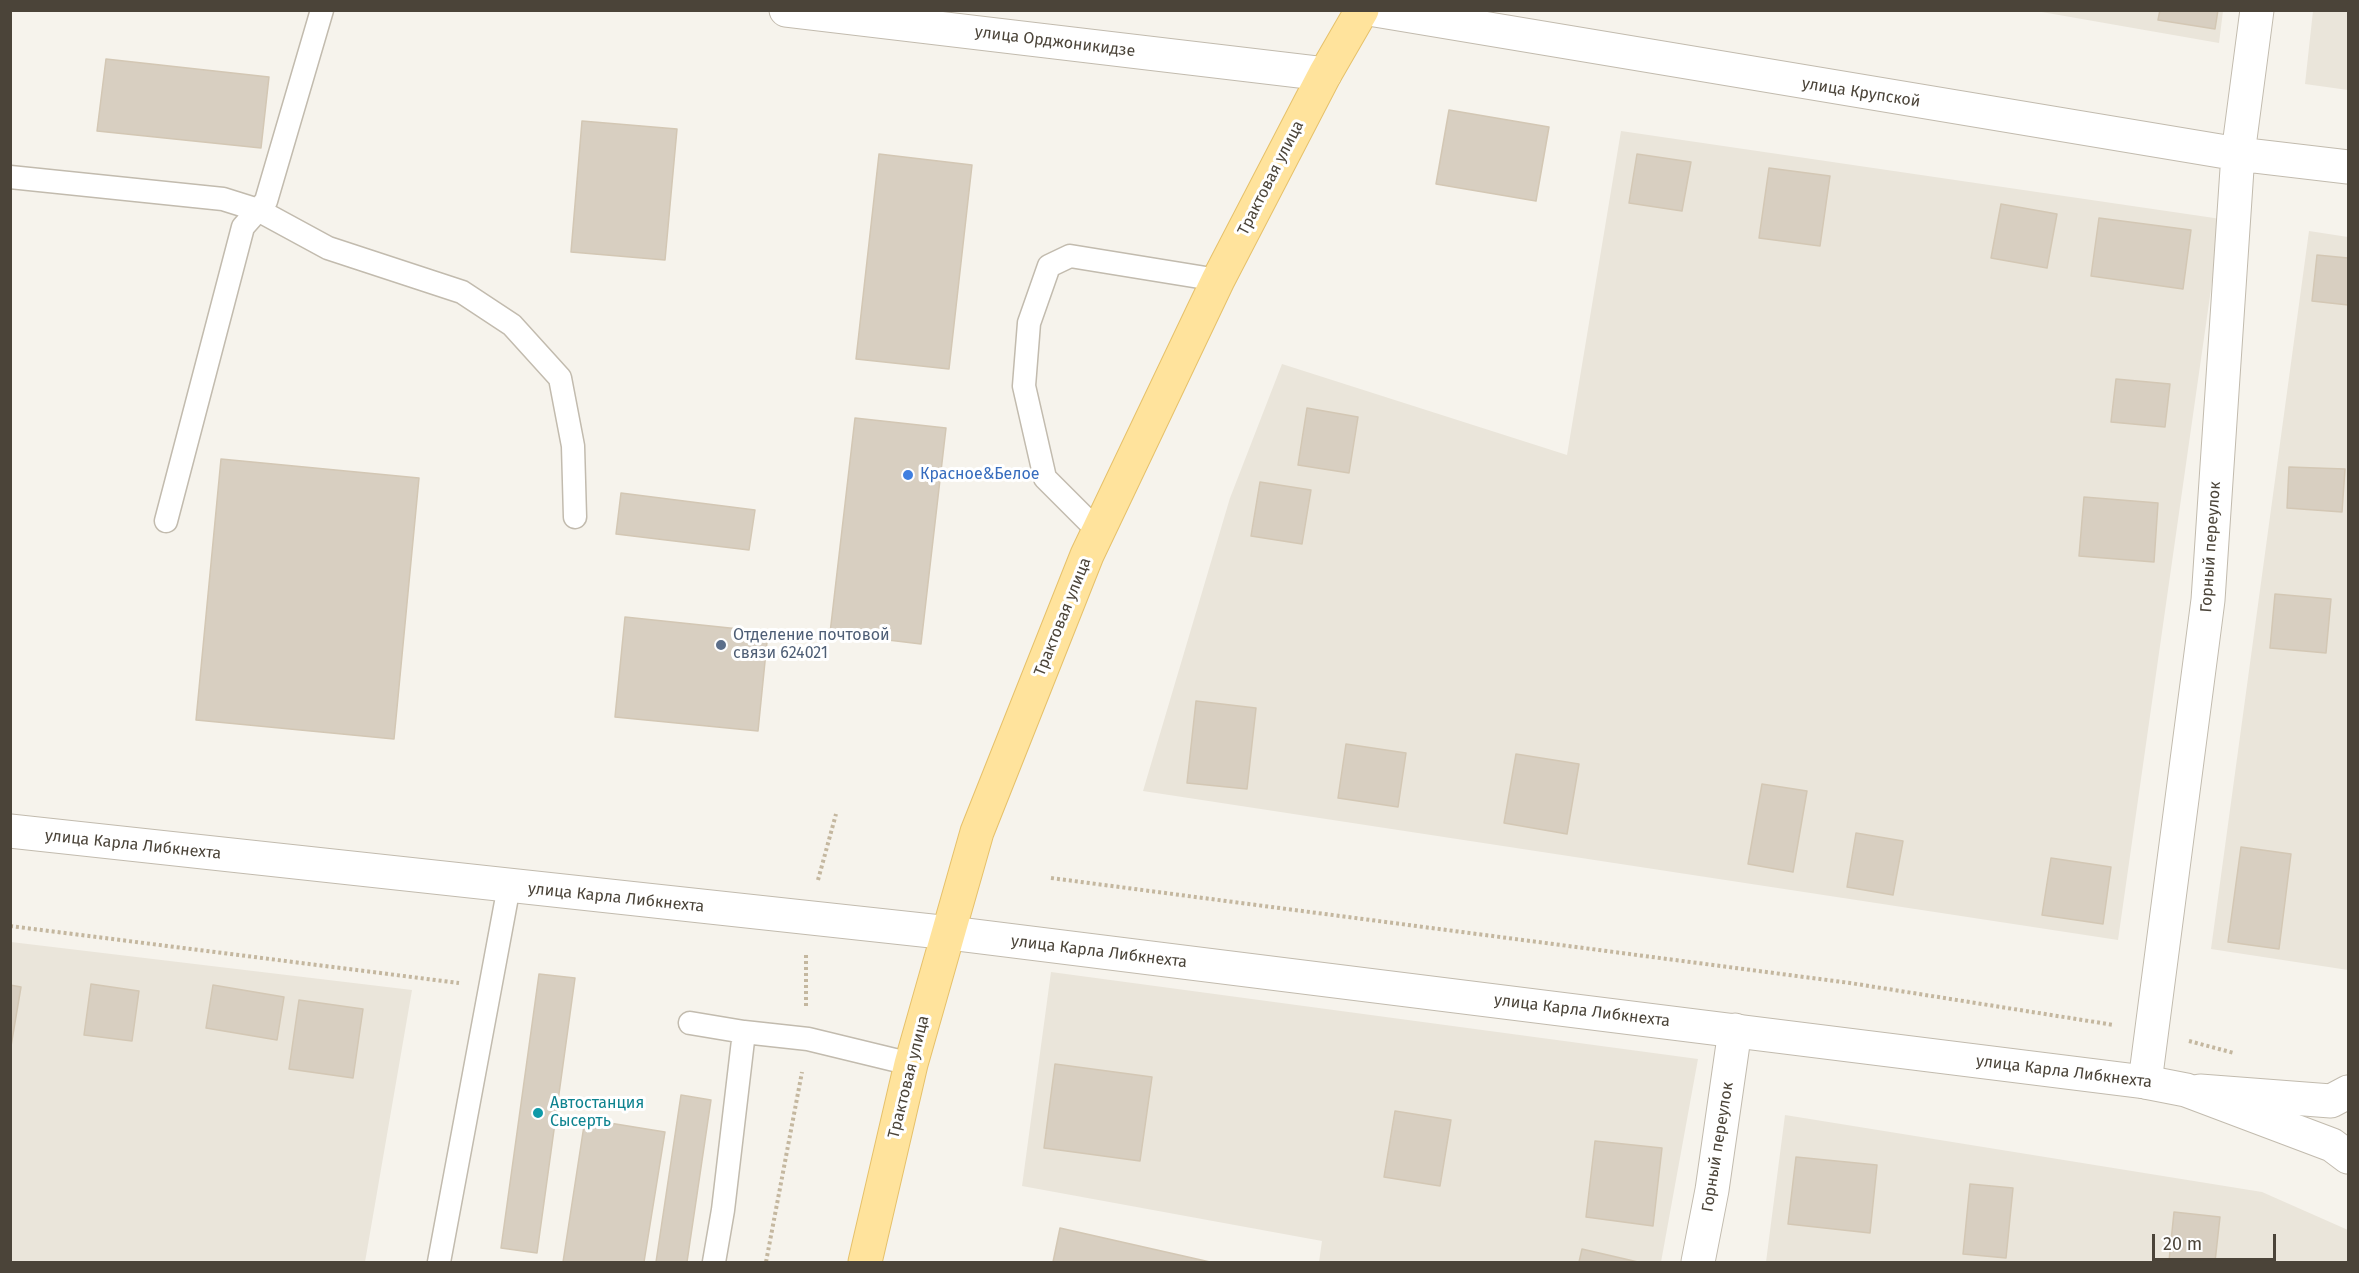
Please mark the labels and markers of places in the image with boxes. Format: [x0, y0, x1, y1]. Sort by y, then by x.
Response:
place label: Красное&Белое [920, 465, 1039, 485]
marker: Красное&Белое [901, 468, 915, 482]
place label: Отделение почтовой связи 624021 [733, 626, 890, 664]
marker: Отделение почтовой связи 624021 [714, 638, 728, 652]
place label: Автостанция Сысерть [550, 1094, 644, 1132]
marker: Автостанция Сысерть [531, 1106, 545, 1120]

